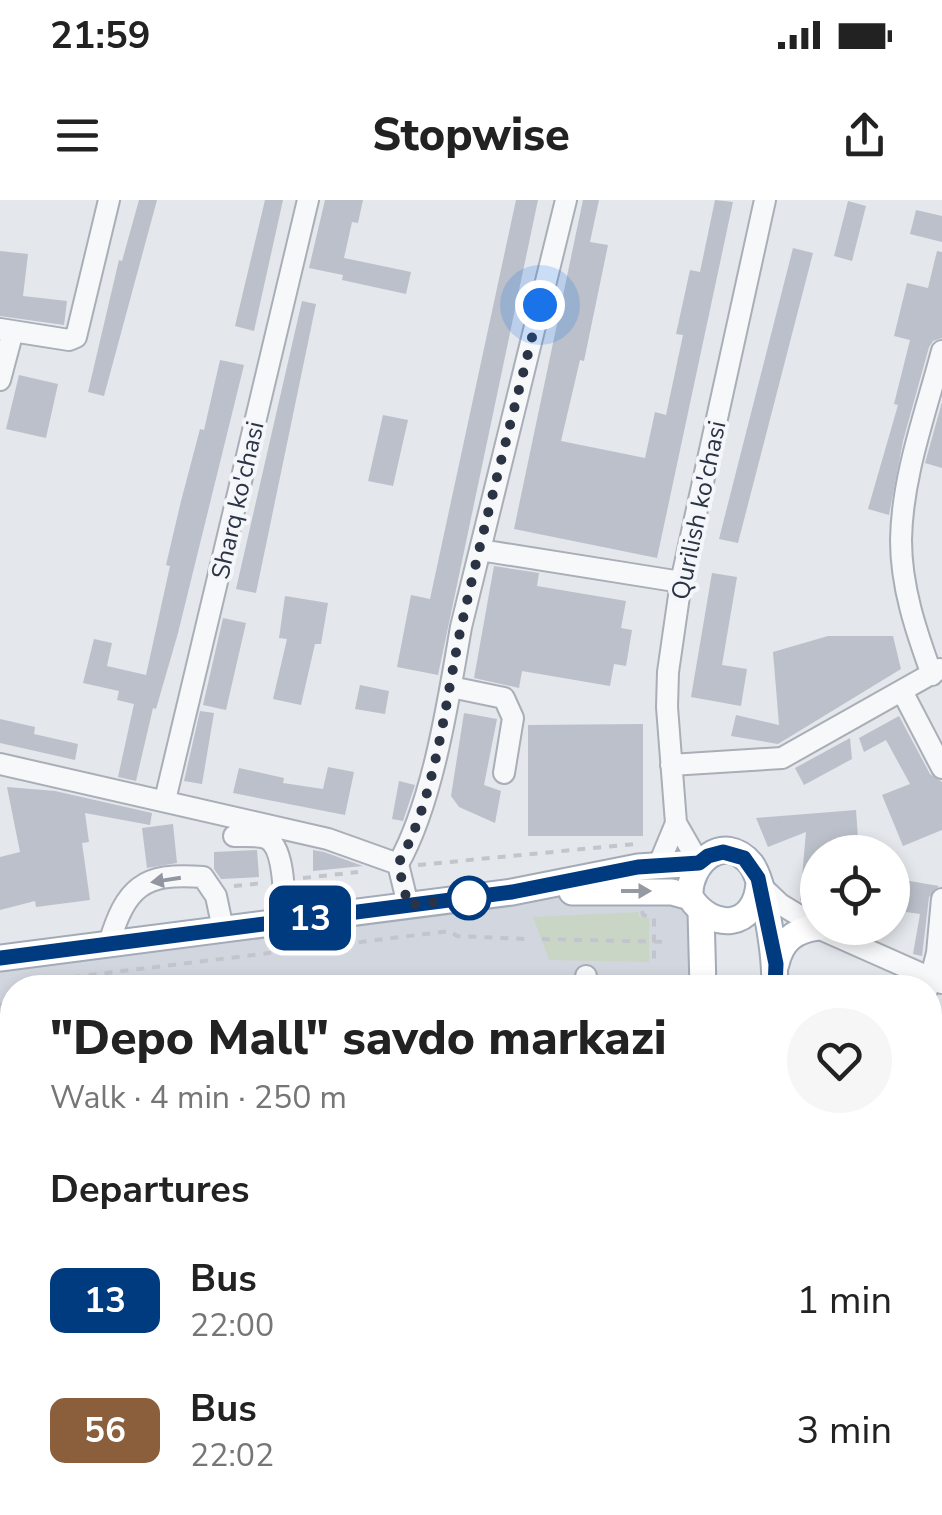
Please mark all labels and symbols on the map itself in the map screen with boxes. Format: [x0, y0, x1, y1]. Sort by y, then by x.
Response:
your location [515, 280, 565, 330]
street label: Sharq ko'chasi [203, 418, 273, 583]
street label: Qurilish ko'chasi [663, 418, 735, 603]
one-way arrow [149, 872, 181, 888]
unlabelled marker [448, 877, 490, 919]
one-way arrow [621, 883, 653, 899]
line badge: 13 [265, 886, 355, 950]

